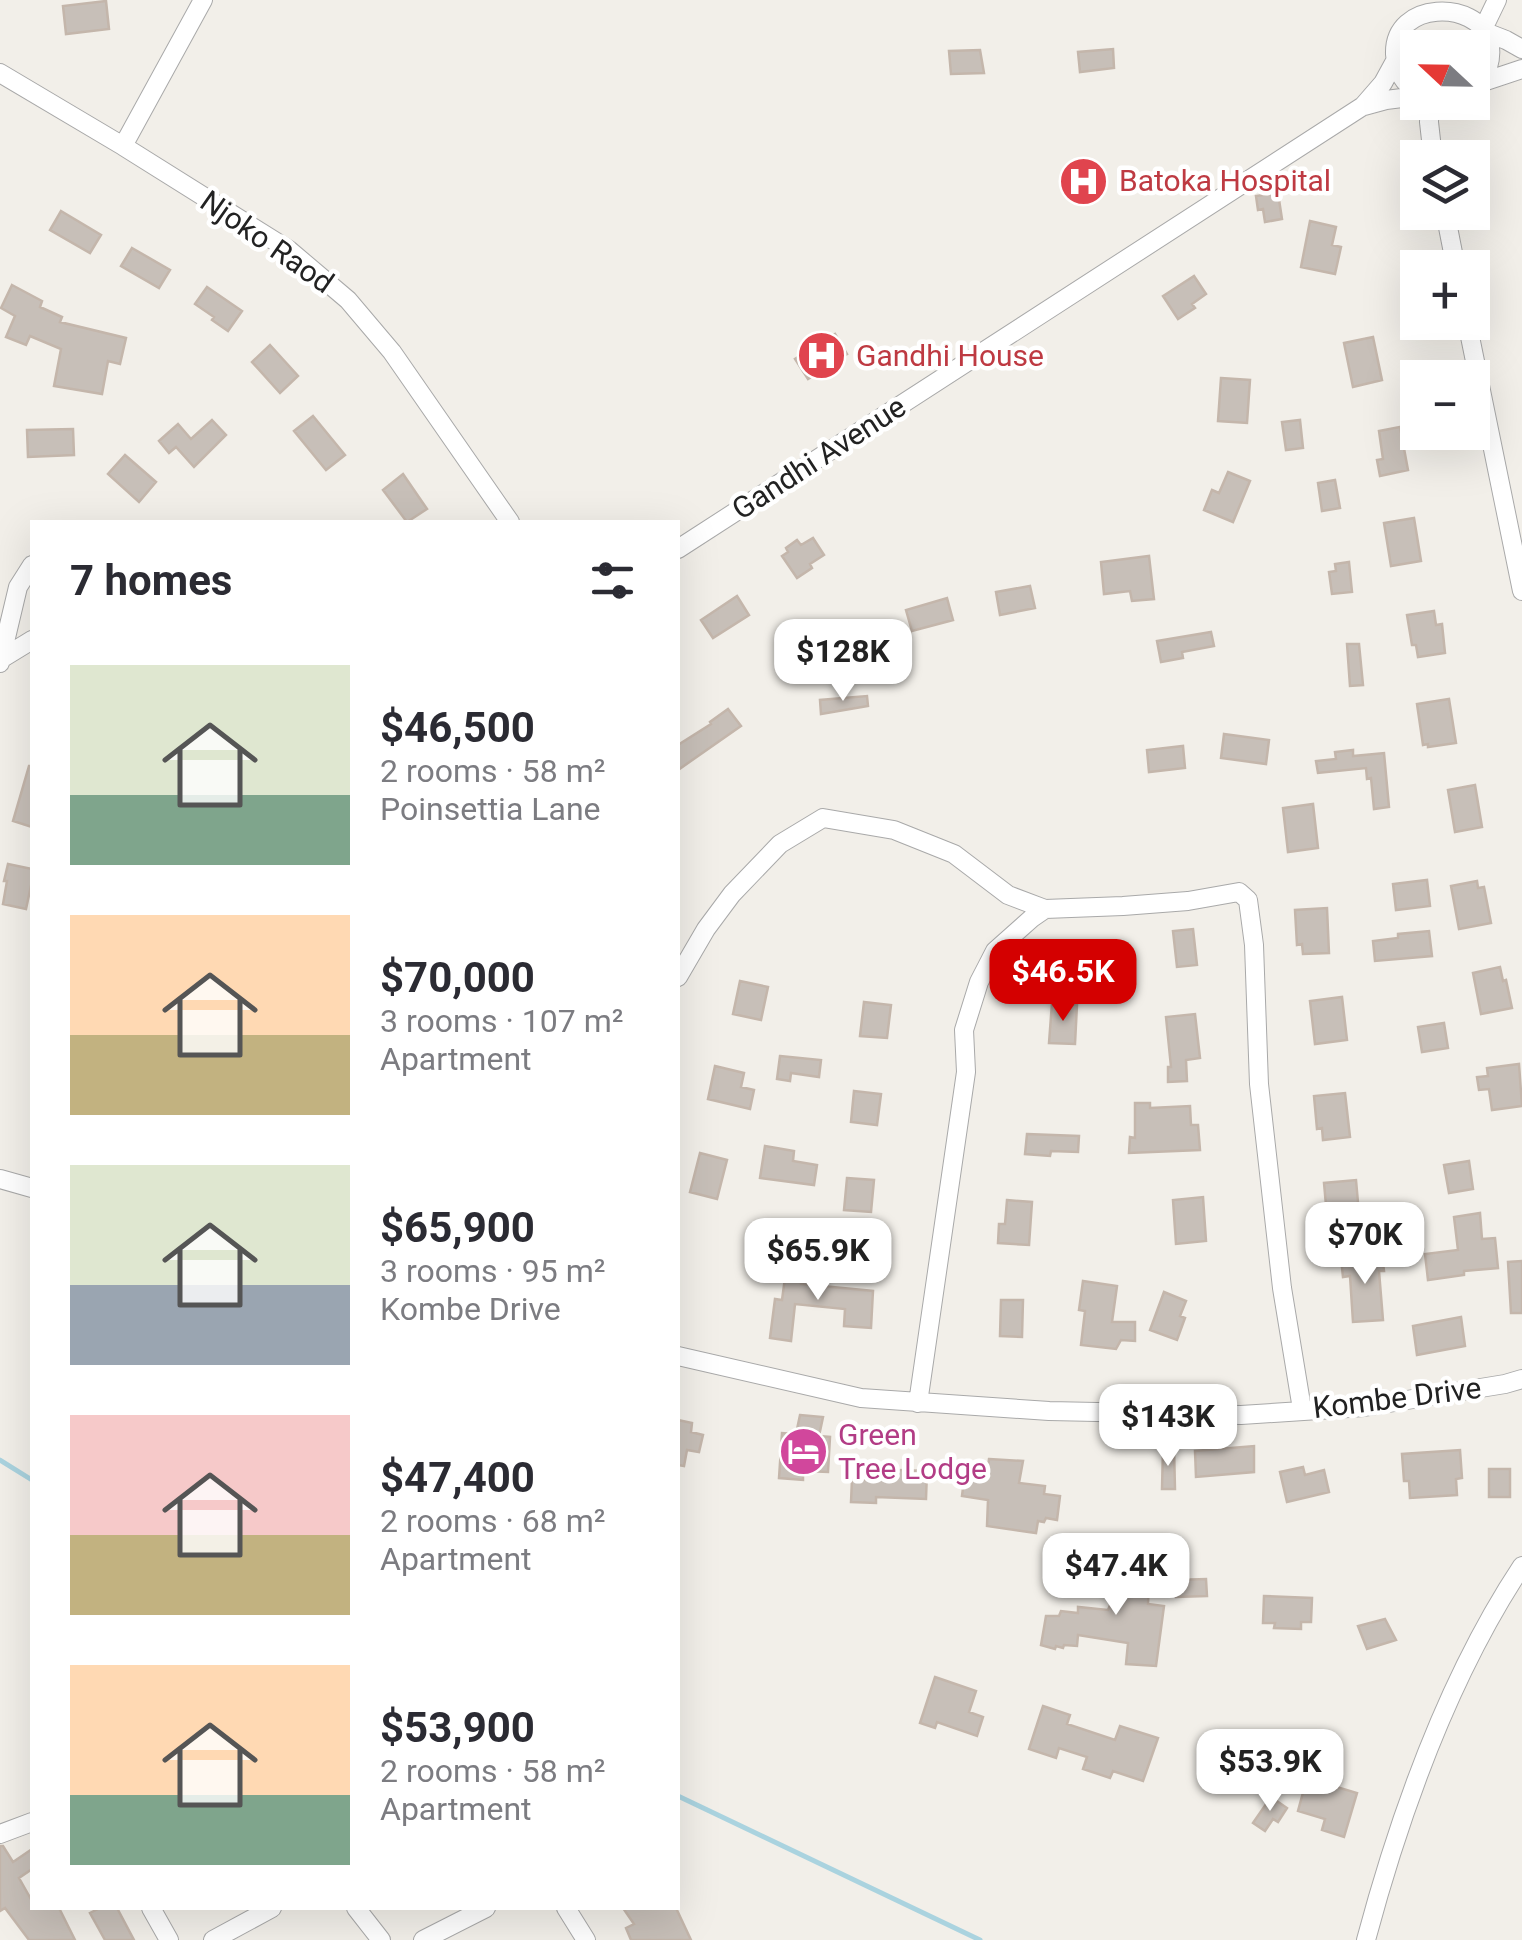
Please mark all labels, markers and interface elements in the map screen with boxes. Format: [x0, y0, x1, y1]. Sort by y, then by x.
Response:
north arrow [1400, 30, 1490, 120]
map controls [1400, 30, 1490, 450]
button: layers [1400, 140, 1490, 230]
hospital icon: Batoka Hospital [1058, 155, 1110, 207]
place label: Batoka Hospital [1119, 163, 1331, 198]
street label: Njoko Raod [194, 183, 341, 300]
button: + [1400, 250, 1490, 340]
hospital icon: Gandhi House [795, 330, 847, 382]
place label: Gandhi House [856, 338, 1044, 373]
button: − [1400, 360, 1490, 450]
street label: Gandhi Avenue [725, 389, 912, 527]
icon: filters [585, 553, 640, 608]
text: 7 homes [70, 556, 232, 605]
pin: $128K [773, 619, 913, 704]
text: $128K [796, 632, 890, 670]
text: $46,500 [380, 703, 535, 752]
icon: home [150, 705, 270, 825]
text: 2 rooms · 58 m² [380, 752, 605, 790]
text: Poinsettia Lane [380, 790, 601, 828]
pin: $46.5K [982, 939, 1144, 1024]
text: $46.5K [1011, 952, 1115, 990]
text: $70,000 [380, 953, 535, 1002]
icon: home [150, 955, 270, 1075]
text: 3 rooms · 107 m² [380, 1002, 623, 1040]
text: Apartment [380, 1040, 532, 1078]
pin: $70K [1306, 1202, 1424, 1287]
text: $65,900 [380, 1203, 535, 1252]
icon: home [150, 1205, 270, 1325]
text: $70K [1327, 1215, 1403, 1253]
pin: $65.9K [737, 1218, 899, 1303]
text: $65.9K [766, 1231, 870, 1269]
text: 3 rooms · 95 m² [380, 1252, 605, 1290]
text: Kombe Drive [380, 1290, 561, 1328]
street label: Kombe Drive [1311, 1370, 1483, 1425]
pin: $143K [1098, 1384, 1238, 1469]
text: $143K [1121, 1397, 1215, 1435]
place label: Green Tree Lodge [838, 1417, 987, 1486]
hotel icon: Green Tree Lodge [777, 1426, 829, 1478]
text: $47,400 [380, 1453, 535, 1502]
icon: home [150, 1455, 270, 1575]
text: 2 rooms · 68 m² [380, 1502, 605, 1540]
pin: $47.4K [1035, 1533, 1197, 1618]
text: Apartment [380, 1540, 532, 1578]
text: $47.4K [1064, 1546, 1168, 1584]
text: $53,900 [380, 1703, 535, 1752]
icon: home [150, 1705, 270, 1825]
pin: $53.9K [1189, 1729, 1351, 1814]
text: $53.9K [1218, 1742, 1322, 1780]
text: 2 rooms · 58 m² [380, 1752, 605, 1790]
text: Apartment [380, 1790, 532, 1828]

